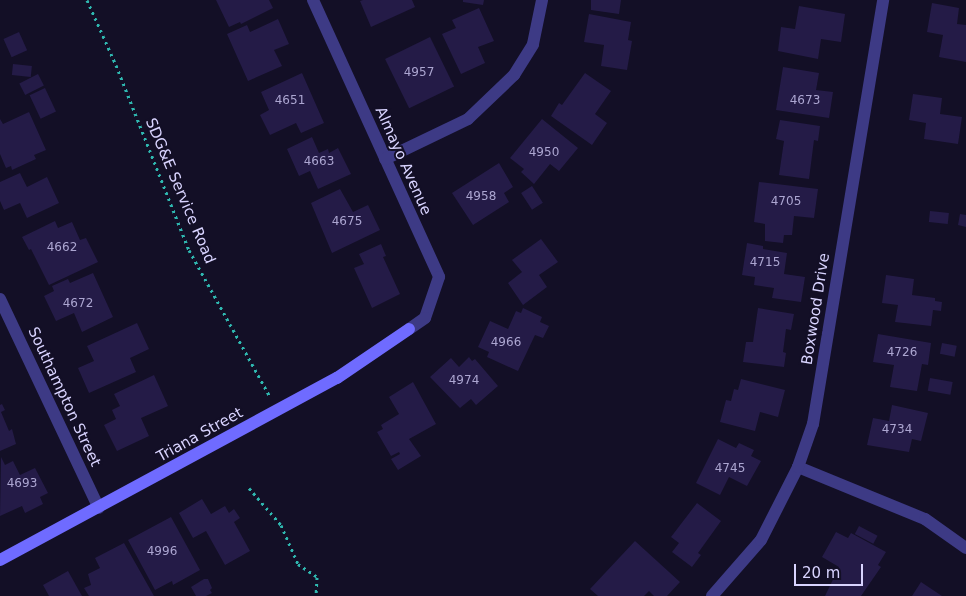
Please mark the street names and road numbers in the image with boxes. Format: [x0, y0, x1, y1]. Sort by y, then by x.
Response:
street label: Almayo Avenue [371, 104, 435, 218]
street label: SDG&E Service Road [141, 115, 219, 267]
street label: Boxwood Drive [798, 252, 834, 366]
street label: Southampton Street [24, 324, 104, 470]
street label: Triana Street [154, 404, 246, 466]

